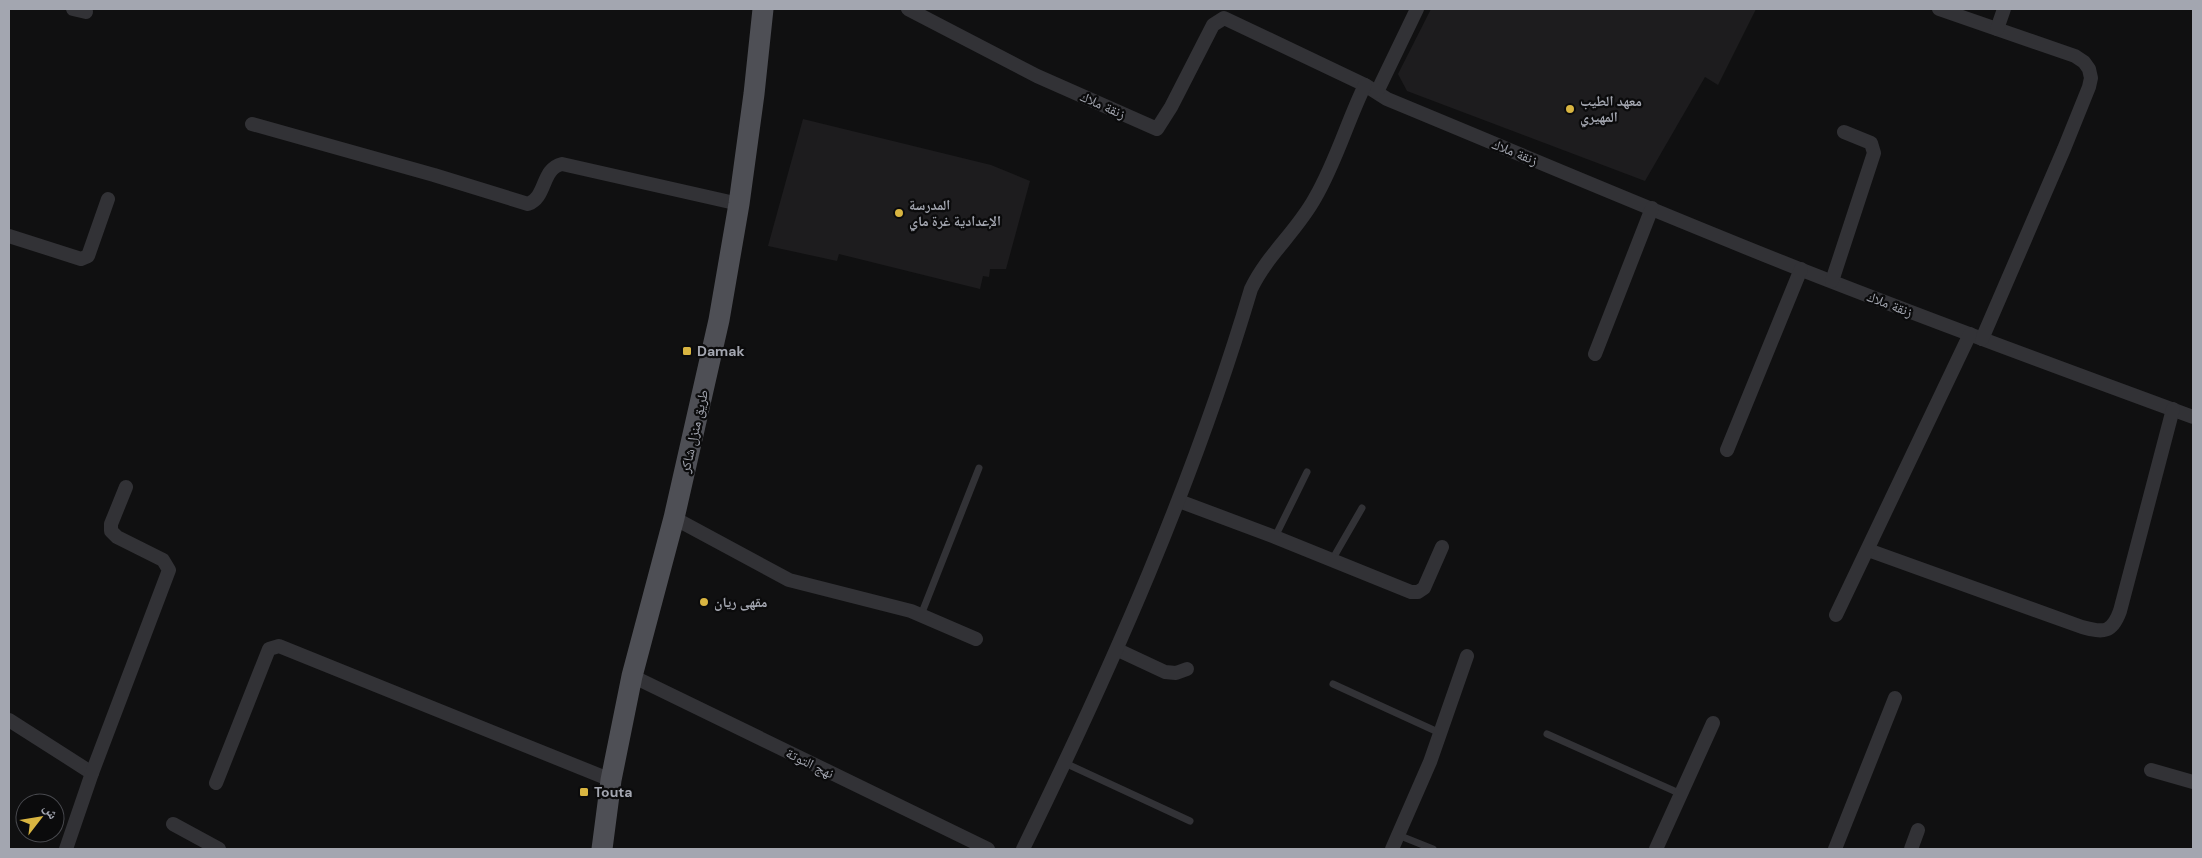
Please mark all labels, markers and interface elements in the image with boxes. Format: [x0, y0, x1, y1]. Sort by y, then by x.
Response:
street label: زنقة ملاك [1078, 87, 1128, 123]
place label: معهد الطيب المهيري [1580, 92, 1642, 128]
marker: معهد الطيب المهيري [1564, 103, 1576, 115]
street label: زنقة ملاك [1490, 135, 1540, 169]
place label: المدرسة الإعدادية غرة ماي [909, 196, 1001, 232]
marker: المدرسة الإعدادية غرة ماي [893, 207, 905, 219]
street label: زنقة ملاك [1865, 287, 1915, 321]
place label: Damak [697, 342, 745, 360]
marker: Damak [681, 345, 693, 357]
street label: طريق منزل شاكر [675, 388, 713, 476]
place label: مقهى ريان [714, 593, 767, 611]
marker: مقهى ريان [698, 596, 710, 608]
street label: نهج التوتة [783, 744, 837, 783]
place label: Touta [594, 783, 633, 801]
marker: Touta [578, 786, 590, 798]
north arrow [15, 793, 65, 843]
text: ش [40, 800, 63, 822]

